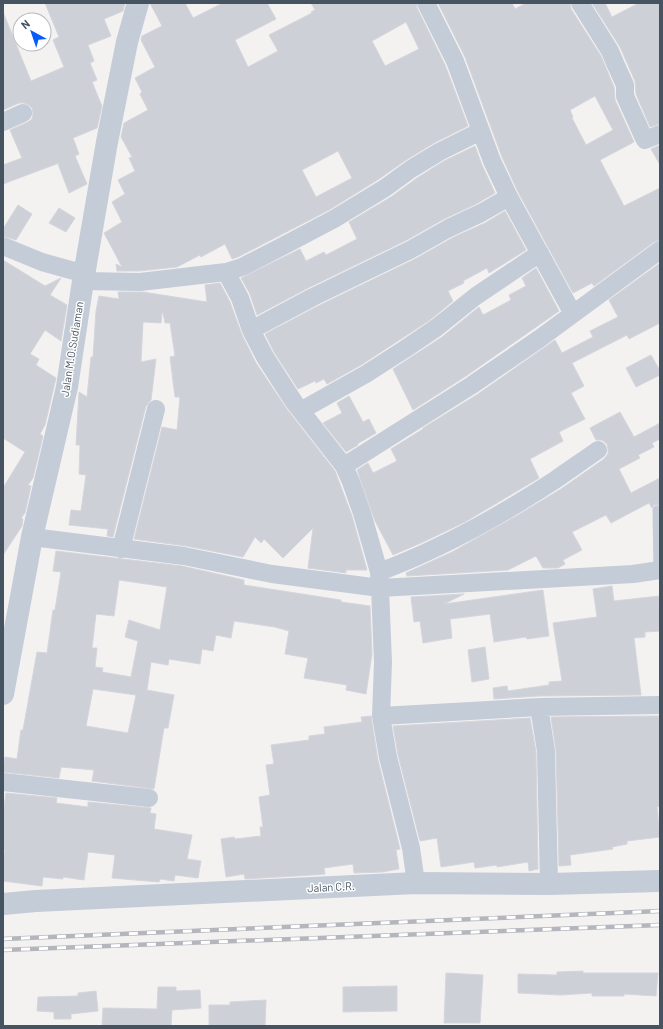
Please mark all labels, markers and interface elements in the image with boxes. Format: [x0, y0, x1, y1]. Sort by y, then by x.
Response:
north arrow [12, 12, 52, 52]
text: N [18, 17, 32, 31]
street label: Jalan M.O.Sudiaman [58, 300, 85, 398]
street label: Jalan C.R. [307, 879, 355, 894]

